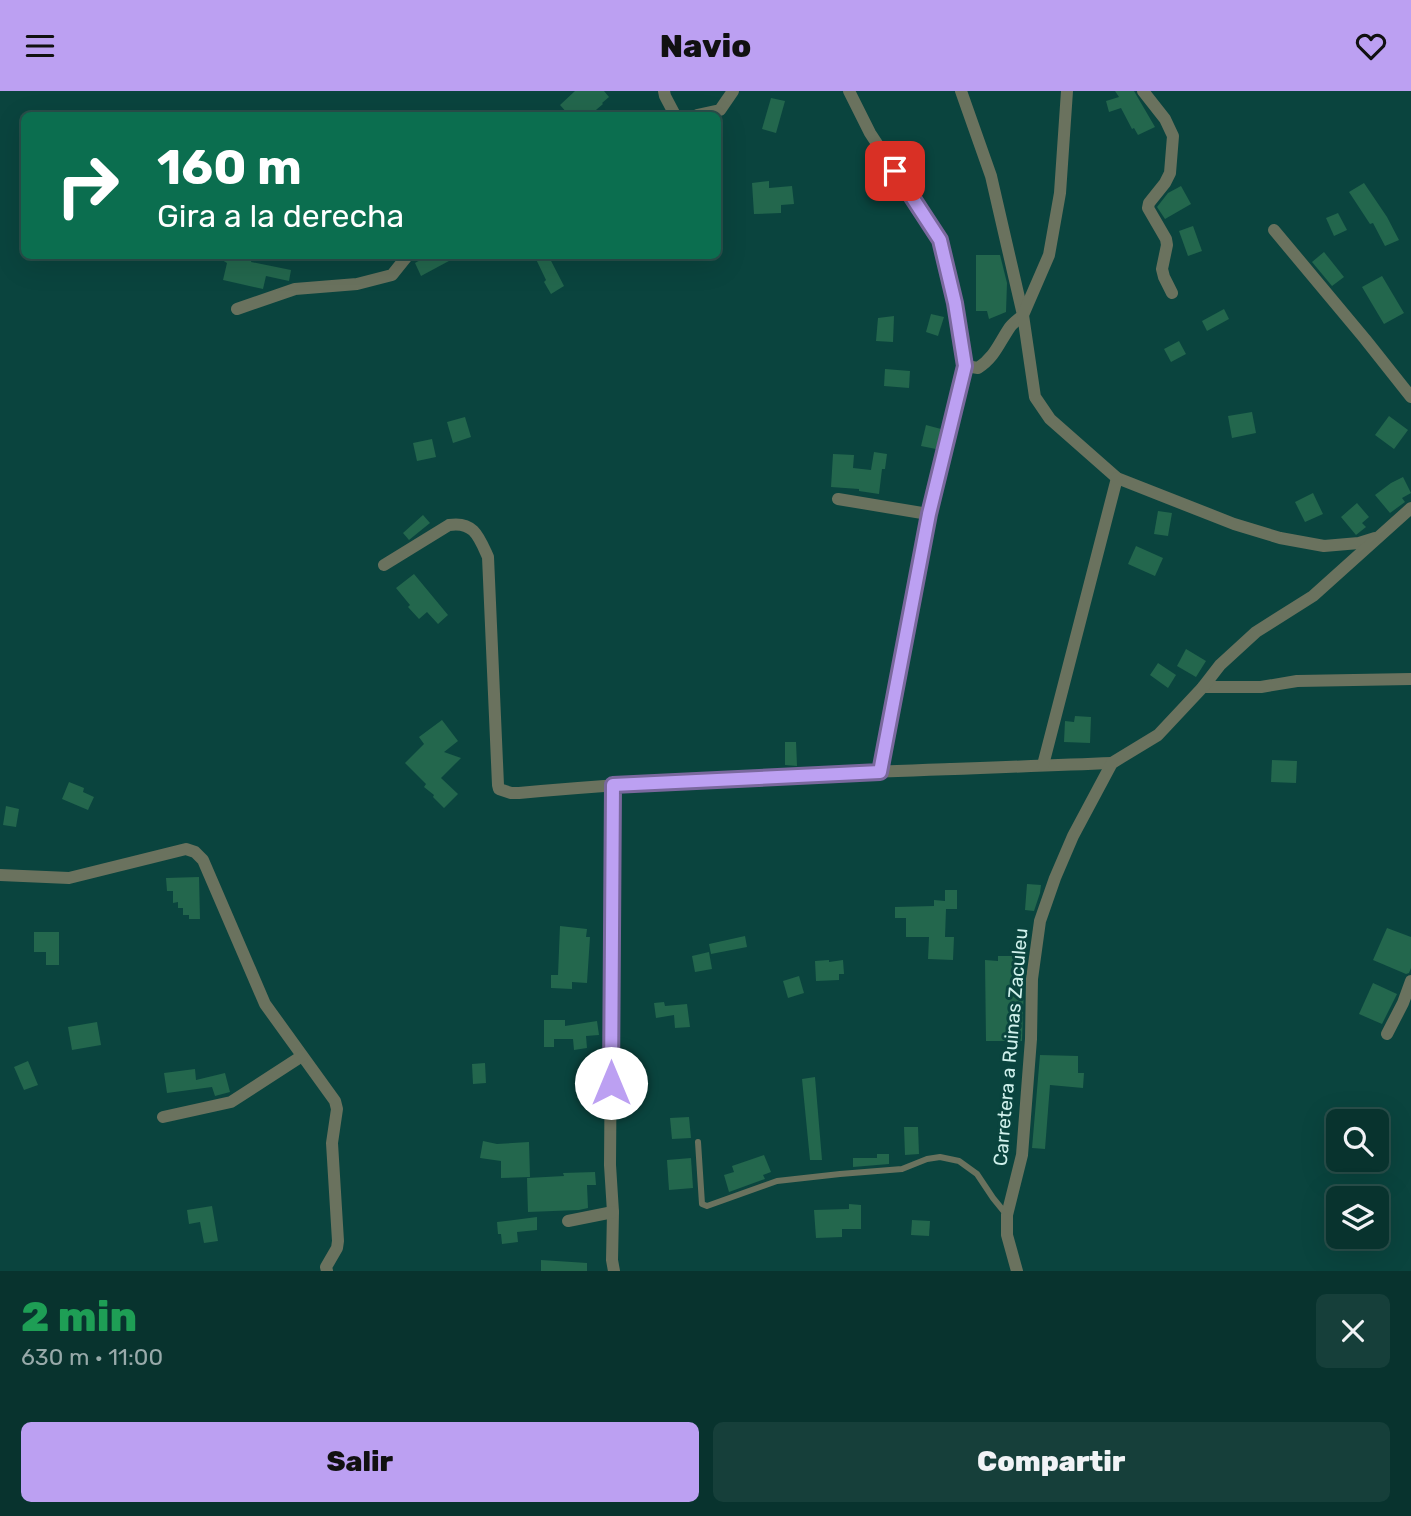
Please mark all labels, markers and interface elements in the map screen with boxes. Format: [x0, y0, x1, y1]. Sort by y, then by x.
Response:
icon: menu [21, 27, 59, 65]
text: Navio [660, 27, 751, 65]
icon: heart [1352, 27, 1390, 65]
text: 160 m [157, 138, 302, 196]
icon: right [42, 140, 133, 231]
pin [865, 141, 925, 201]
icon: arrive [876, 152, 914, 190]
text: Gira a la derecha [157, 197, 404, 235]
street label: Carretera a Ruinas Zaculeu [989, 927, 1032, 1167]
position arrow [574, 1046, 648, 1120]
map controls [1326, 1109, 1389, 1249]
button: search [1326, 1109, 1389, 1172]
button: layers [1326, 1186, 1389, 1249]
text: 2 min [21, 1292, 137, 1342]
button: close [1316, 1294, 1390, 1368]
text: 630 m · 11:00 [21, 1343, 163, 1371]
button: Salir [21, 1422, 699, 1502]
button: Compartir [713, 1422, 1390, 1502]

